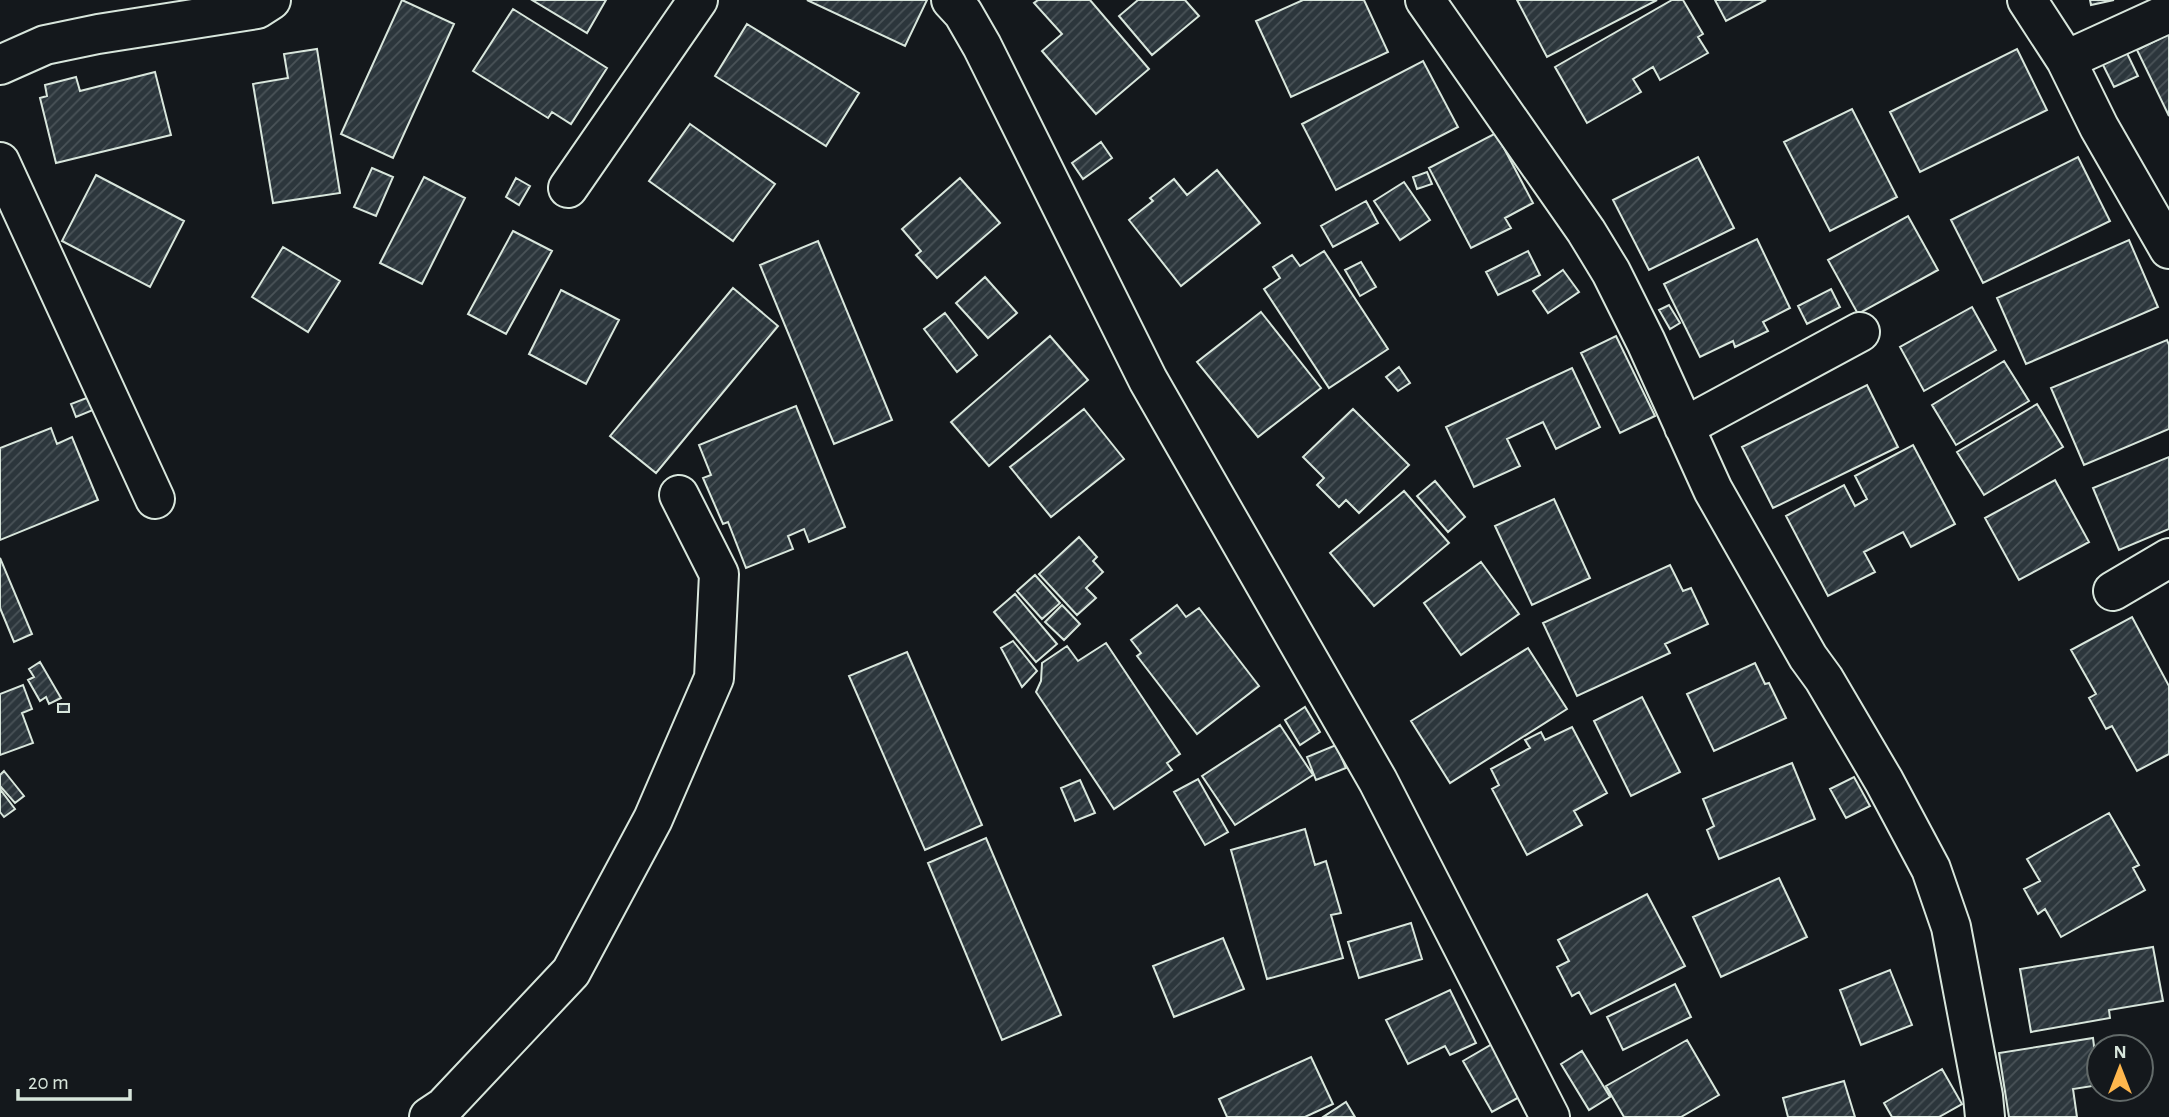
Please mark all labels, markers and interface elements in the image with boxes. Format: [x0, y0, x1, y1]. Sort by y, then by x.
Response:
north arrow [2085, 1033, 2155, 1103]
text: N [2113, 1043, 2127, 1062]
scale bar [18, 1058, 130, 1102]
text: 20 m [28, 1072, 69, 1093]

